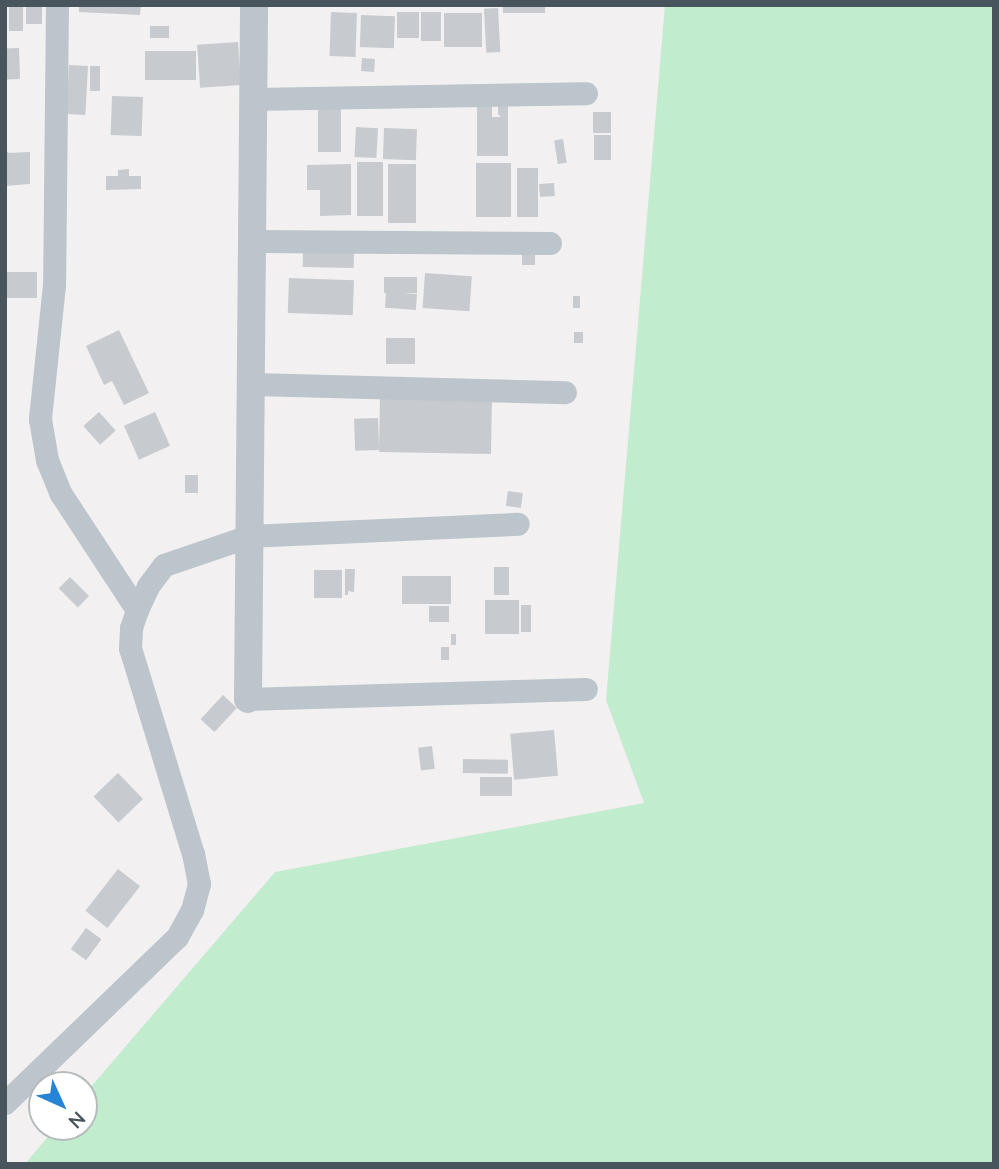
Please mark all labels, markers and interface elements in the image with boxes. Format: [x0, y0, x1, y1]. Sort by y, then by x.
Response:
north arrow [28, 1071, 98, 1141]
text: N [62, 1105, 91, 1134]

